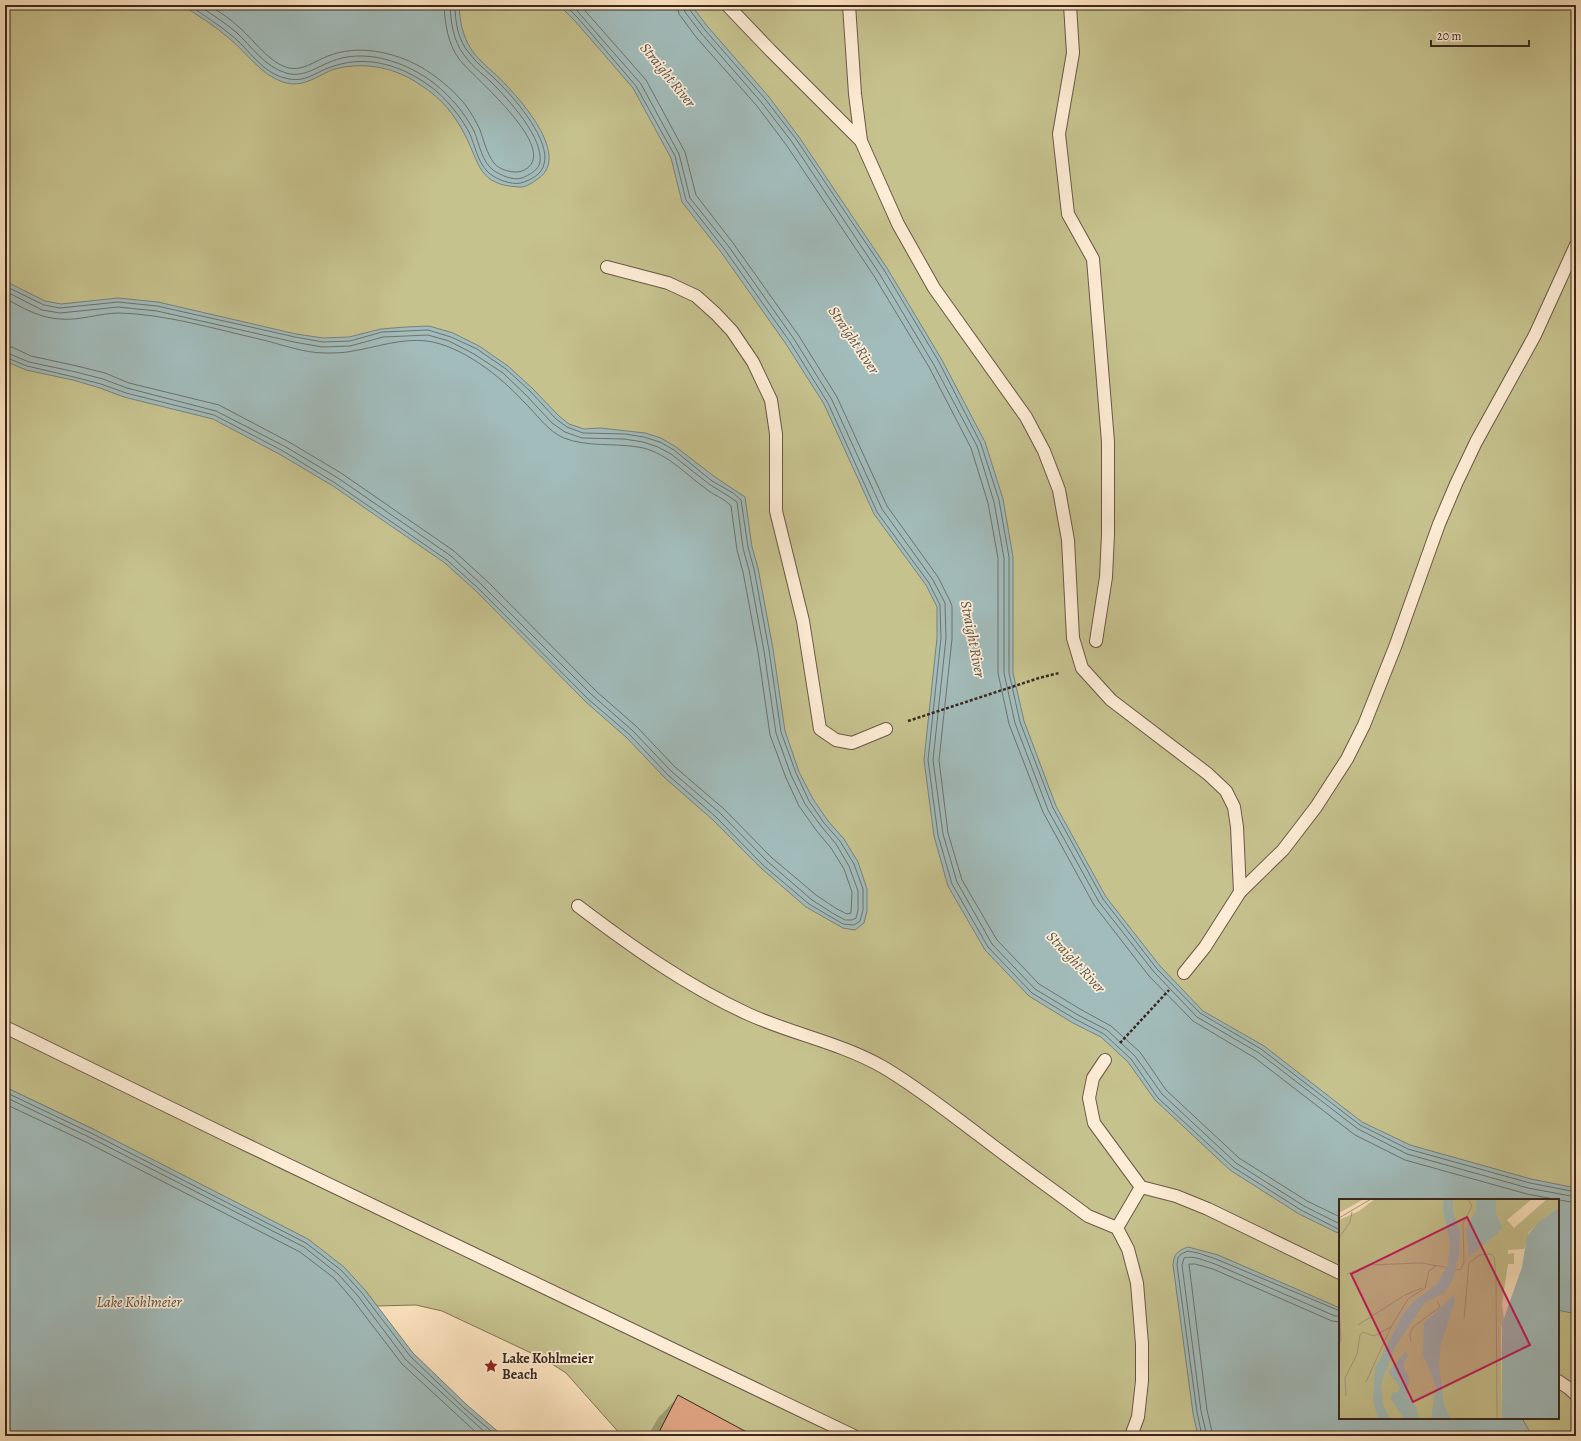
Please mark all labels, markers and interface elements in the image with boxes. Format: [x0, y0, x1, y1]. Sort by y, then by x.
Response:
scale bar [1431, 22, 1529, 48]
text: 20 m [1437, 28, 1461, 44]
water label: Straight River [636, 38, 701, 112]
water label: Straight River [824, 302, 885, 379]
water label: Straight River [956, 599, 990, 680]
water label: Straight River [1042, 927, 1110, 998]
inset map [1339, 1199, 1559, 1419]
water label: Lake Kohlmeier [96, 1292, 182, 1312]
place label: Lake Kohlmeier Beach [502, 1349, 594, 1384]
place icon: Lake Kohlmeier Beach [483, 1358, 499, 1374]

